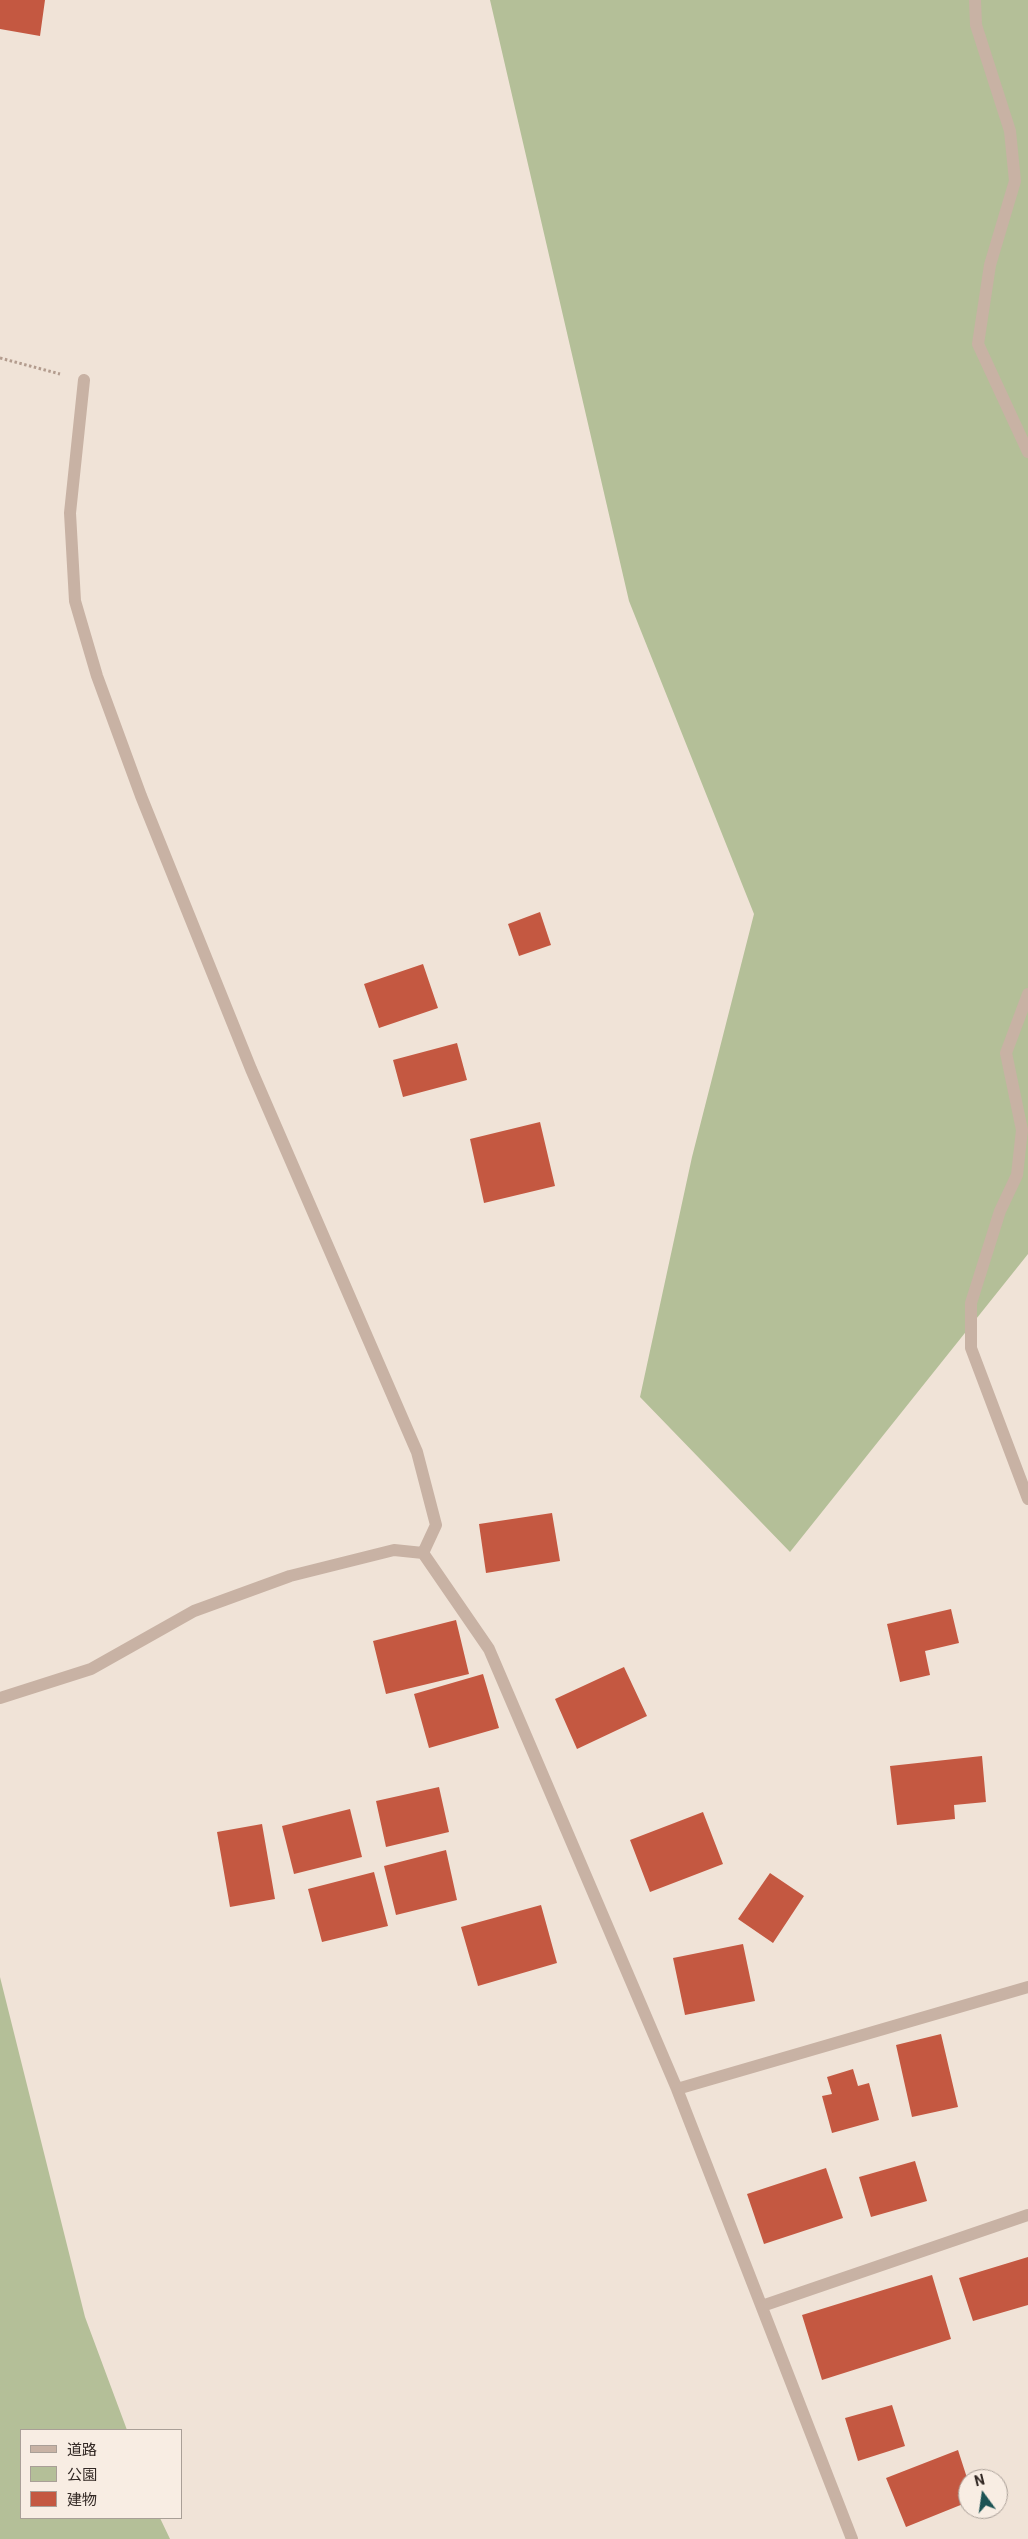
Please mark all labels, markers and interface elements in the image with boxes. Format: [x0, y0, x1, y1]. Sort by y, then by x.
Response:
legend [20, 2429, 182, 2519]
text: 道路 [67, 2441, 97, 2459]
text: 公園 [67, 2466, 97, 2484]
north arrow [958, 2469, 1008, 2519]
text: N [973, 2471, 986, 2489]
text: 建物 [67, 2491, 97, 2509]

